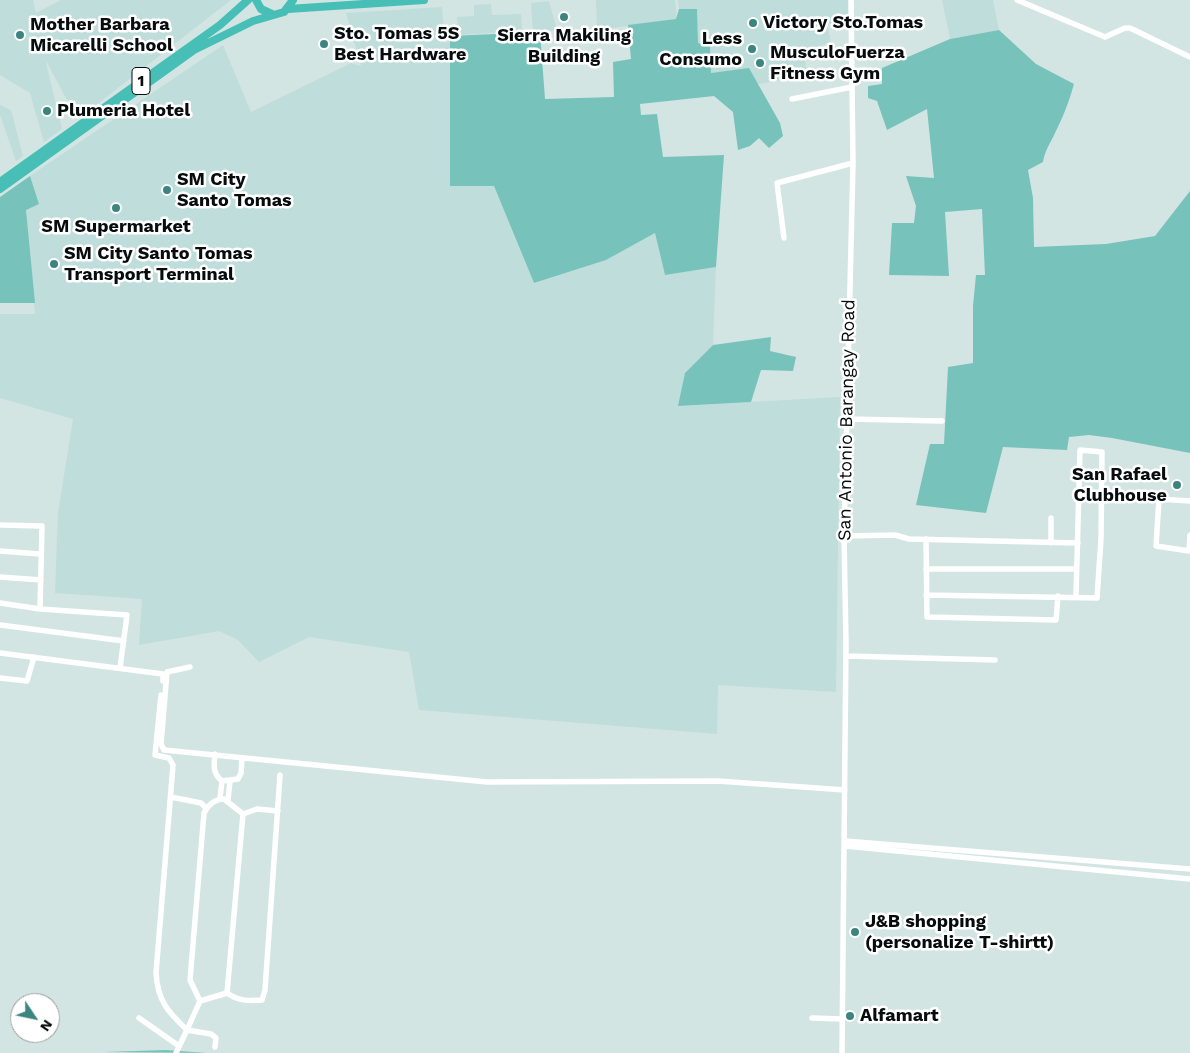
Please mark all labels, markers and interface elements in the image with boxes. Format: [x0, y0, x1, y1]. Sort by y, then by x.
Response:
marker: Sierra Makiling Building [558, 11, 570, 23]
place label: Victory Sto.Tomas [763, 12, 923, 34]
place label: Mother Barbara Micarelli School [30, 14, 173, 56]
marker: Victory Sto.Tomas [747, 17, 759, 29]
place label: Sto. Tomas 5S Best Hardware [334, 23, 467, 66]
place label: Sierra Makiling Building [497, 25, 631, 68]
place label: Less Consumo [659, 28, 742, 70]
marker: Mother Barbara Micarelli School [14, 29, 26, 41]
marker: Sto. Tomas 5S Best Hardware [318, 38, 330, 50]
place label: MusculoFuerza Fitness Gym [770, 42, 905, 84]
marker: Less Consumo [746, 43, 758, 55]
marker: MusculoFuerza Fitness Gym [754, 57, 766, 69]
road number: 1 [132, 68, 150, 94]
place label: Plumeria Hotel [57, 100, 190, 122]
marker: Plumeria Hotel [41, 105, 53, 117]
place label: SM City Santo Tomas [177, 169, 292, 212]
marker: SM City Santo Tomas [161, 184, 173, 196]
marker: SM Supermarket [110, 202, 122, 214]
place label: SM Supermarket [41, 216, 191, 238]
place label: SM City Santo Tomas Transport Terminal [64, 243, 252, 286]
marker: SM City Santo Tomas Transport Terminal [48, 258, 60, 270]
street label: San Antonio Barangay Road [834, 299, 860, 541]
place label: San Rafael Clubhouse [1072, 464, 1167, 506]
marker: San Rafael Clubhouse [1171, 479, 1183, 491]
place label: J&B shopping (personalize T-shirtt) [865, 911, 1054, 954]
marker: J&B shopping (personalize T-shirtt) [849, 926, 861, 938]
north arrow [10, 993, 60, 1043]
place label: Alfamart [860, 1005, 938, 1027]
marker: Alfamart [844, 1010, 856, 1022]
text: N [37, 1017, 56, 1035]

